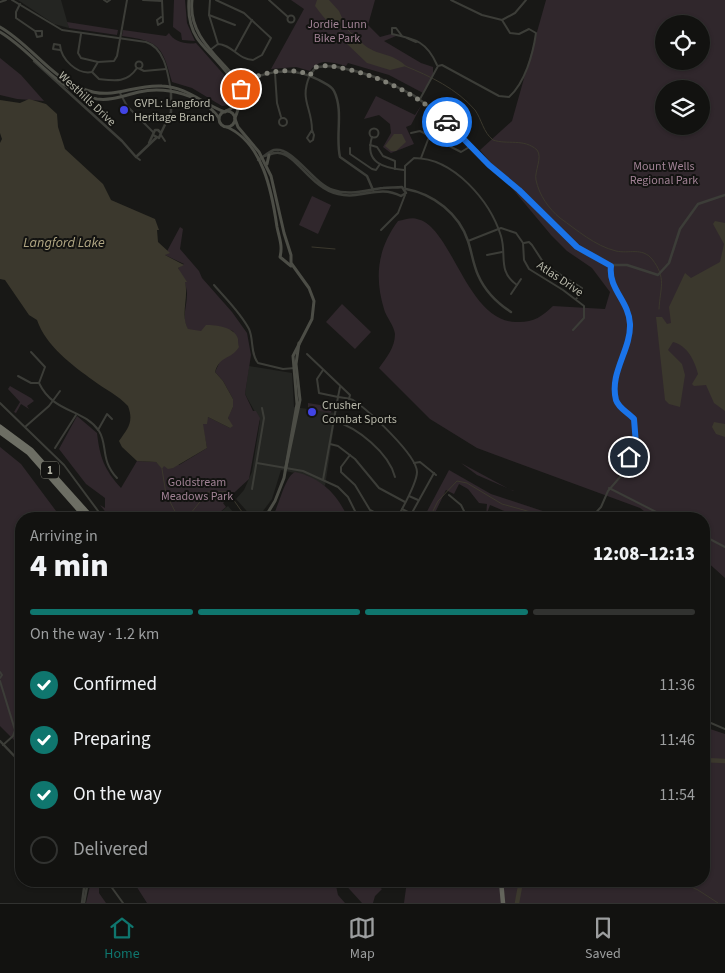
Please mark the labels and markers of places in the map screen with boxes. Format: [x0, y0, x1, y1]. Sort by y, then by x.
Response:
pin [220, 68, 262, 110]
place label: GVPL: Langford Heritage Branch [134, 95, 215, 126]
marker: GVPL: Langford Heritage Branch [118, 104, 130, 116]
place label: Crusher Combat Sports [322, 397, 397, 428]
marker: Crusher Combat Sports [306, 406, 318, 418]
pin [608, 436, 650, 478]

